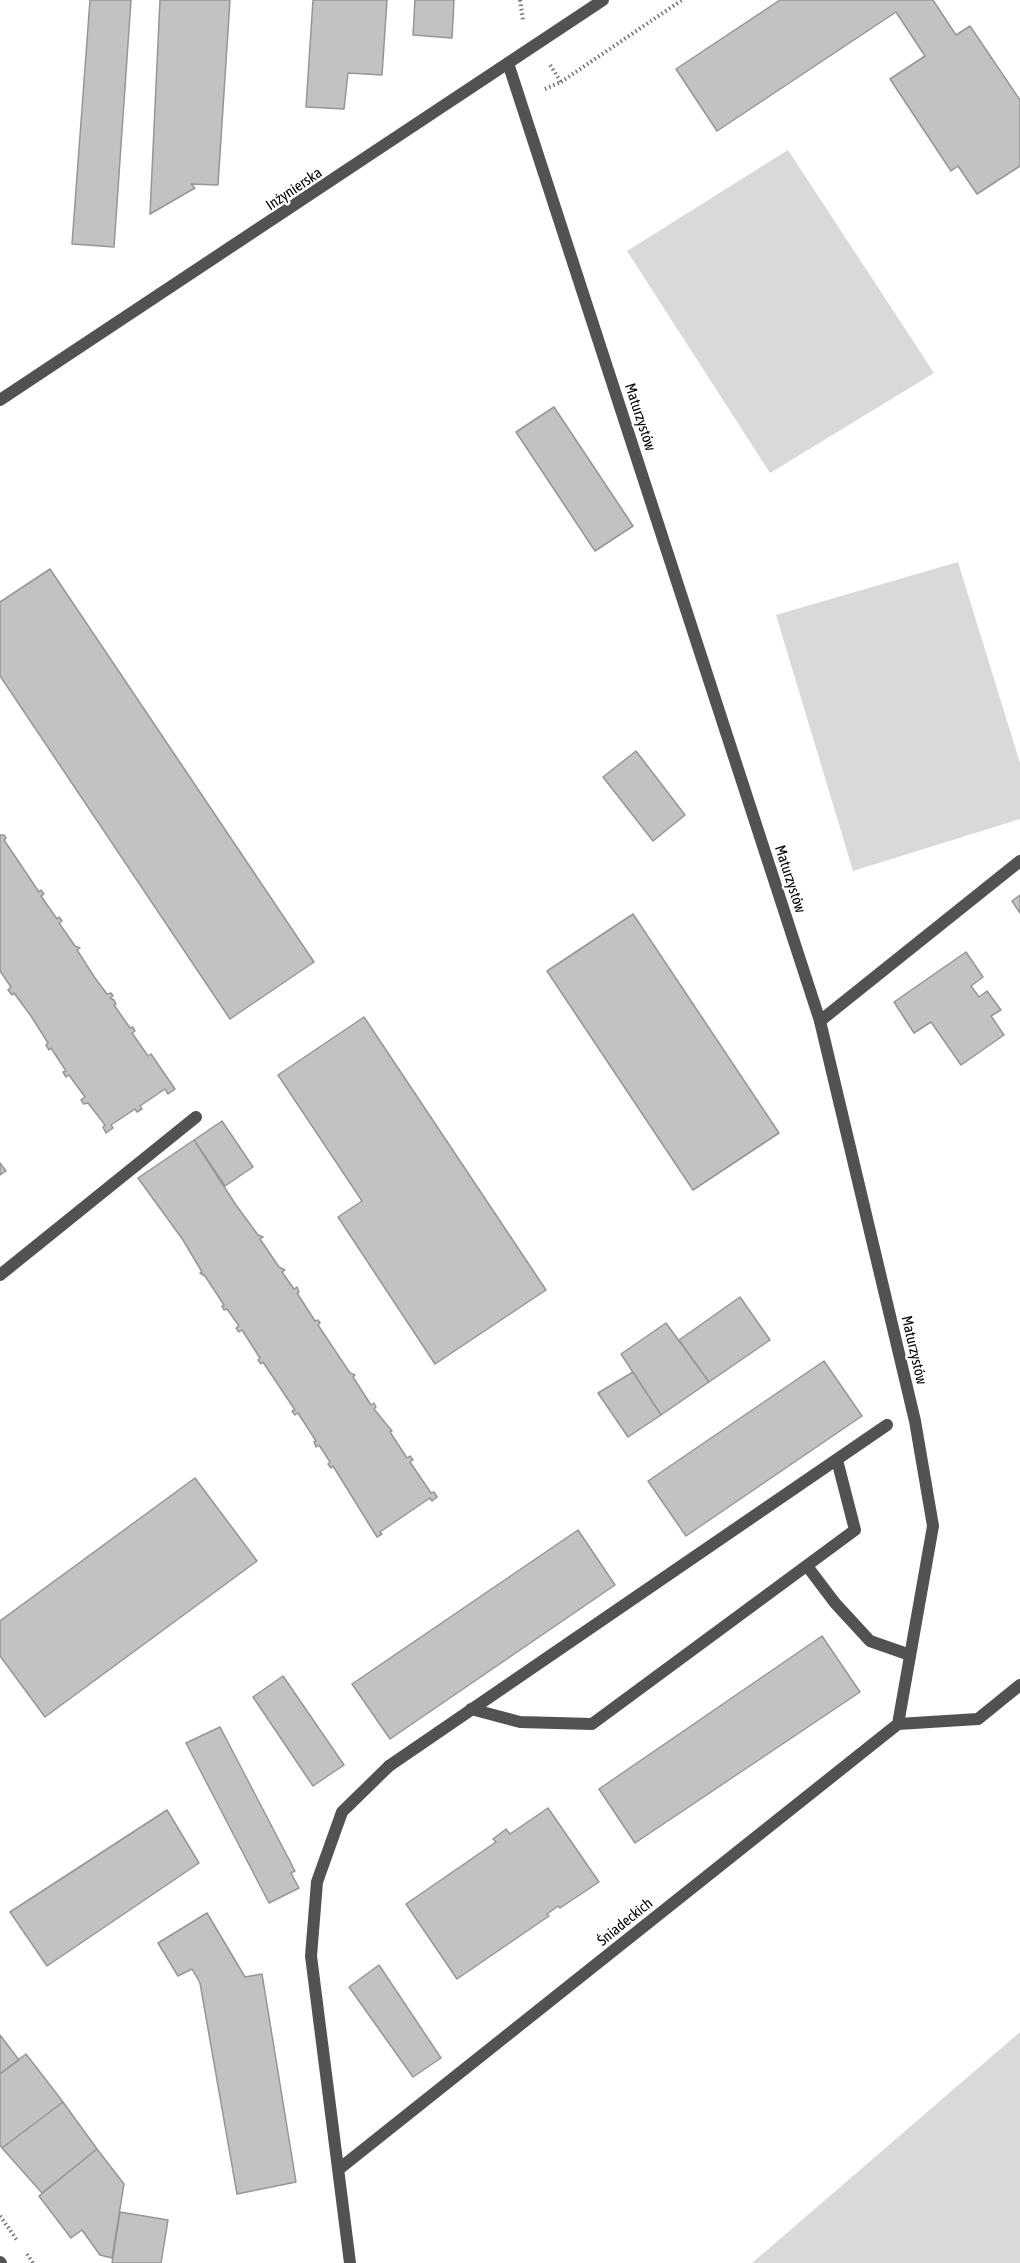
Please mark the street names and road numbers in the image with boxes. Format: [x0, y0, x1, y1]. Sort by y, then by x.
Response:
street label: Inżynierska [263, 164, 325, 214]
street label: Maturzystów [621, 381, 659, 453]
street label: Maturzystów [771, 843, 809, 915]
street label: Maturzystów [897, 1314, 931, 1386]
street label: Śniadeckich [594, 1894, 656, 1950]

